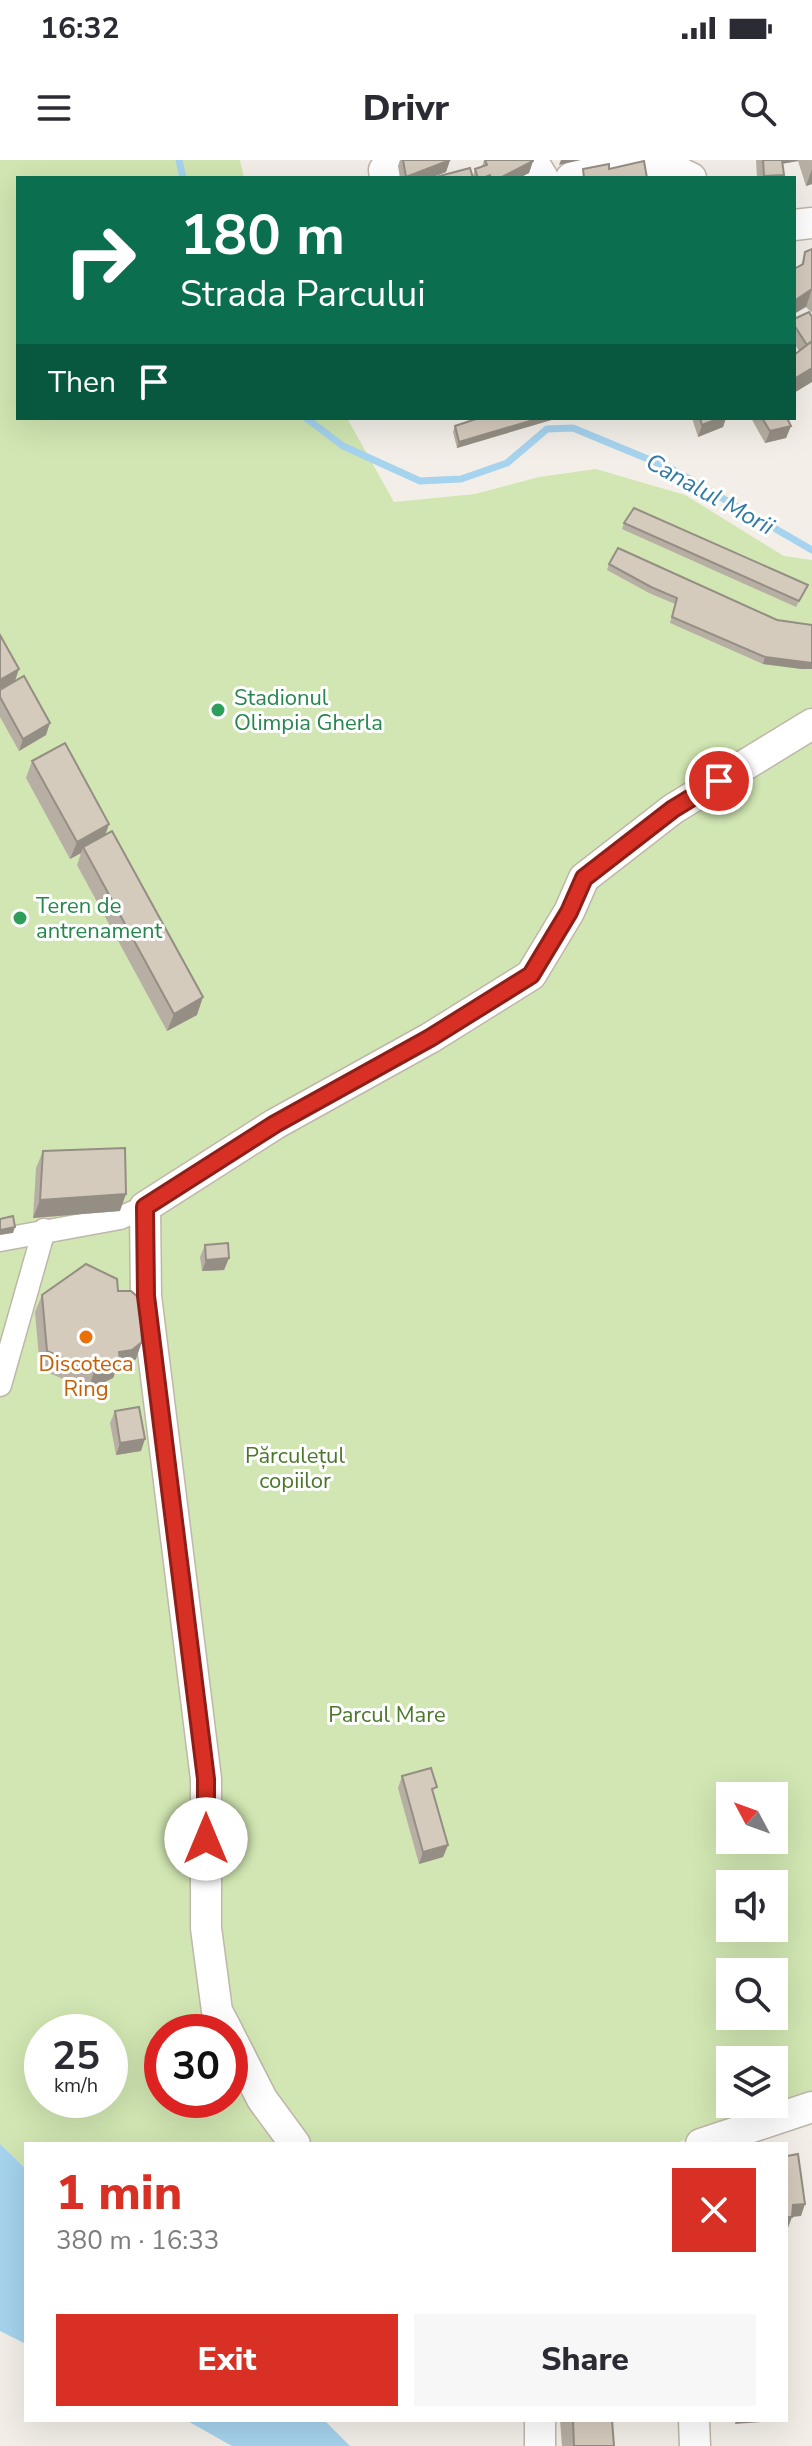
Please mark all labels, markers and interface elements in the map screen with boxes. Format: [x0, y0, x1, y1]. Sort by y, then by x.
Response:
text: 16:32 [40, 8, 119, 49]
text: Drivr [363, 84, 449, 133]
icon: menu [32, 86, 76, 130]
icon: search [736, 86, 780, 130]
text: 180 m [180, 197, 345, 274]
icon: right [48, 208, 152, 312]
text: Strada Parcului [180, 270, 426, 319]
icon: arrive [132, 360, 176, 404]
text: Then [48, 362, 116, 403]
water label: Canalul Morii [640, 446, 780, 543]
place label: Stadionul Olimpia Gherla [234, 683, 383, 738]
marker: Stadionul Olimpia Gherla [209, 701, 227, 719]
pin [685, 747, 753, 815]
icon: arrive [697, 759, 741, 803]
place label: Teren de antrenament [36, 891, 162, 946]
marker: Teren de antrenament [11, 909, 29, 927]
marker: Discoteca Ring [77, 1328, 95, 1346]
place label: Discoteca Ring [38, 1349, 134, 1404]
park label: Părculețul copiilor [245, 1441, 345, 1496]
park label: Parcul Mare [328, 1700, 446, 1730]
north arrow [716, 1782, 788, 1854]
map controls [716, 1782, 788, 2118]
position arrow [164, 1797, 248, 1881]
button: sound [716, 1870, 788, 1942]
button: search [716, 1958, 788, 2030]
speed limit sign: 30 [144, 2014, 248, 2118]
text: 25 [52, 2029, 100, 2083]
button: layers [716, 2046, 788, 2118]
text: km/h [54, 2072, 98, 2099]
text: 1 min [56, 2160, 182, 2226]
button: close [672, 2168, 756, 2252]
text: 380 m · 16:33 [56, 2223, 219, 2258]
button: Exit [56, 2314, 398, 2406]
button: Share [414, 2314, 756, 2406]

